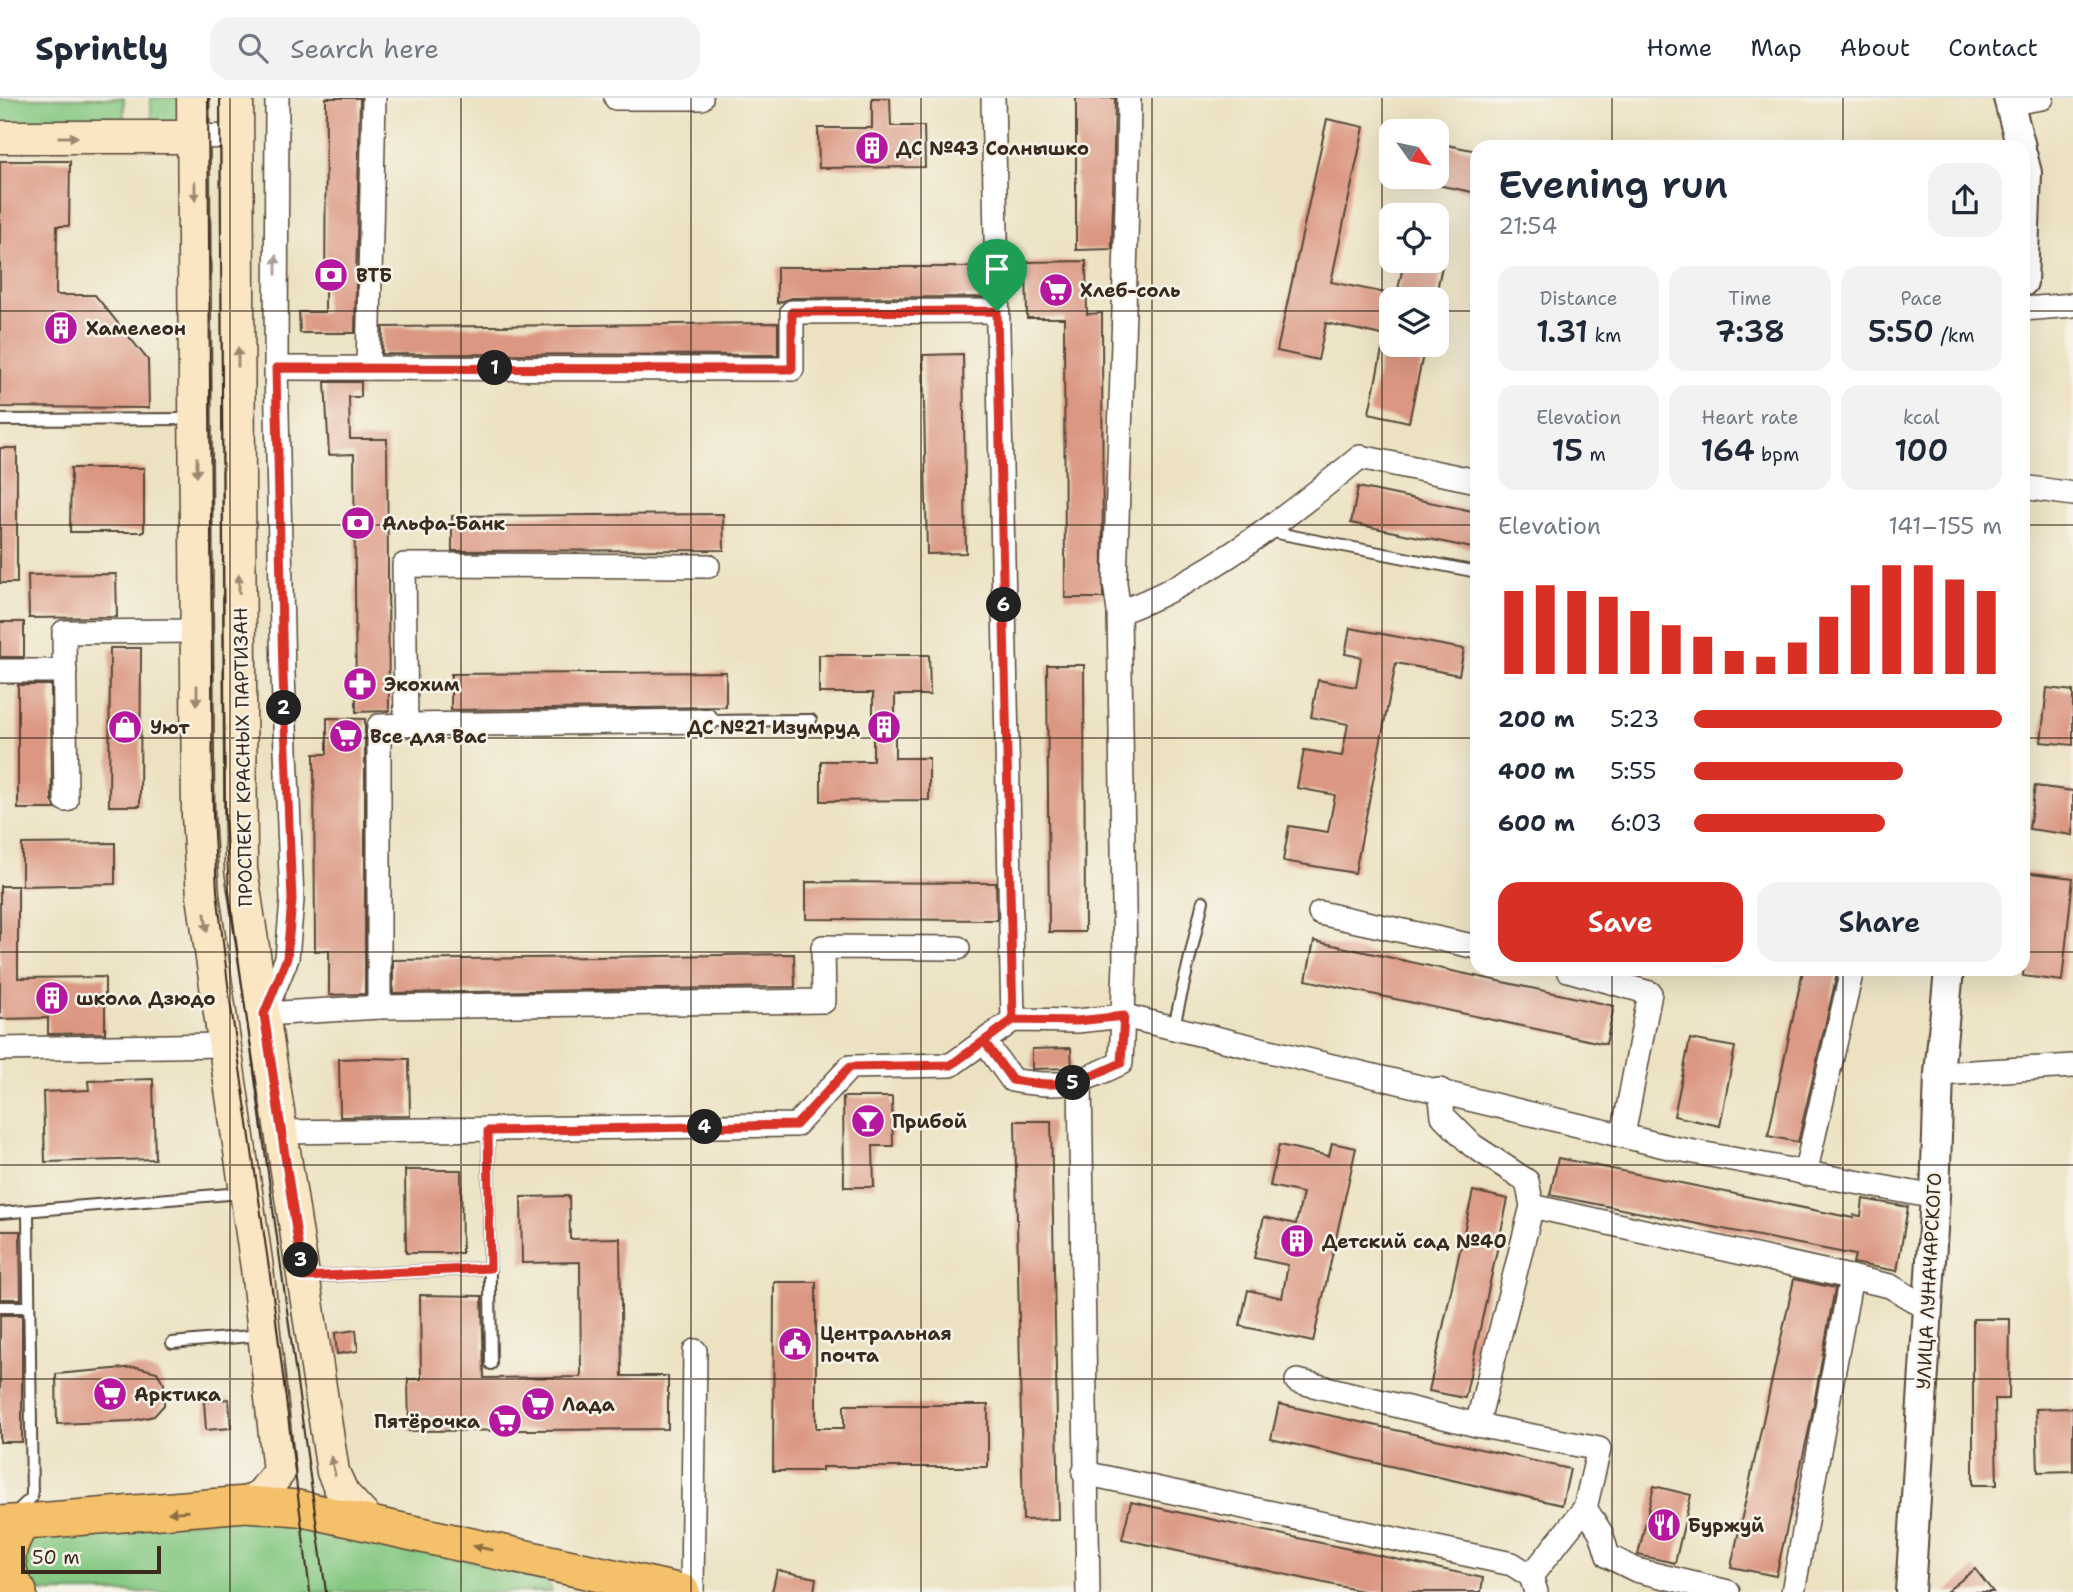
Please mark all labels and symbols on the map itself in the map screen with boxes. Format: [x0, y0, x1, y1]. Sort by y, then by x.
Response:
north arrow [1379, 119, 1449, 189]
building icon: ДС №43 Солнышко [853, 129, 891, 167]
one-way arrow [57, 131, 79, 143]
place label: ДС №43 Солнышко [896, 136, 1089, 161]
one-way arrow [189, 180, 200, 202]
pin [967, 239, 1027, 311]
one-way arrow [270, 253, 282, 275]
bank icon: ВТБ [312, 256, 350, 294]
place label: ВТБ [356, 263, 392, 288]
supermarket icon: Хлеб-соль [1037, 271, 1075, 309]
place label: Хлеб-соль [1080, 278, 1181, 303]
building icon: Хамелеон [42, 309, 80, 347]
place label: Хамелеон [86, 316, 186, 341]
one-way arrow [232, 346, 244, 368]
pin: 1 [477, 350, 512, 386]
one-way arrow [191, 456, 203, 478]
bank icon: Альфа-Банк [339, 504, 377, 542]
place label: Альфа-Банк [382, 511, 505, 536]
one-way arrow [233, 573, 245, 595]
pin: 6 [986, 588, 1021, 622]
street label: ПРОСПЕКТ КРАСНЫХ ПАРТИЗАН [228, 607, 258, 907]
pharmacy icon: Экохим [341, 665, 379, 703]
place label: Экохим [384, 672, 460, 697]
one-way arrow [192, 684, 203, 706]
pin: 2 [266, 690, 302, 726]
shop icon: Уют [106, 708, 144, 746]
building icon: ДС №21 Изумруд [865, 708, 903, 746]
place label: Уют [150, 715, 190, 740]
place label: ДС №21 Изумруд [687, 715, 861, 740]
supermarket icon: Все для Вас [327, 717, 365, 755]
place label: Все для Вас [370, 724, 487, 749]
one-way arrow [201, 911, 212, 933]
building icon: школа Дзюдо [33, 979, 71, 1017]
place label: школа Дзюдо [76, 986, 216, 1011]
pin: 5 [1056, 1066, 1090, 1100]
bar icon: Прибой [849, 1102, 887, 1140]
place label: Прибой [892, 1109, 967, 1134]
pin: 4 [688, 1110, 722, 1144]
street label: УЛИЦА ЛУНАЧАРСКОГО [1911, 1172, 1947, 1390]
building icon: Детский сад №40 [1278, 1222, 1316, 1260]
place label: Детский сад №40 [1322, 1229, 1507, 1254]
pin: 3 [284, 1242, 318, 1278]
place label: Центральная почта [820, 1321, 952, 1368]
public building icon: Центральная почта [776, 1325, 814, 1363]
supermarket icon: Арктика [91, 1375, 129, 1413]
place label: Арктика [134, 1382, 221, 1407]
supermarket icon: Лада [519, 1385, 557, 1423]
place label: Лада [562, 1392, 615, 1417]
supermarket icon: Пятёрочка [486, 1402, 524, 1440]
place label: Пятёрочка [374, 1409, 480, 1434]
one-way arrow [327, 1455, 338, 1477]
restaurant icon: Буржуй [1645, 1506, 1683, 1544]
one-way arrow [167, 1507, 189, 1518]
place label: Буржуй [1688, 1513, 1764, 1538]
one-way arrow [472, 1542, 494, 1553]
scale bar [21, 1543, 161, 1575]

